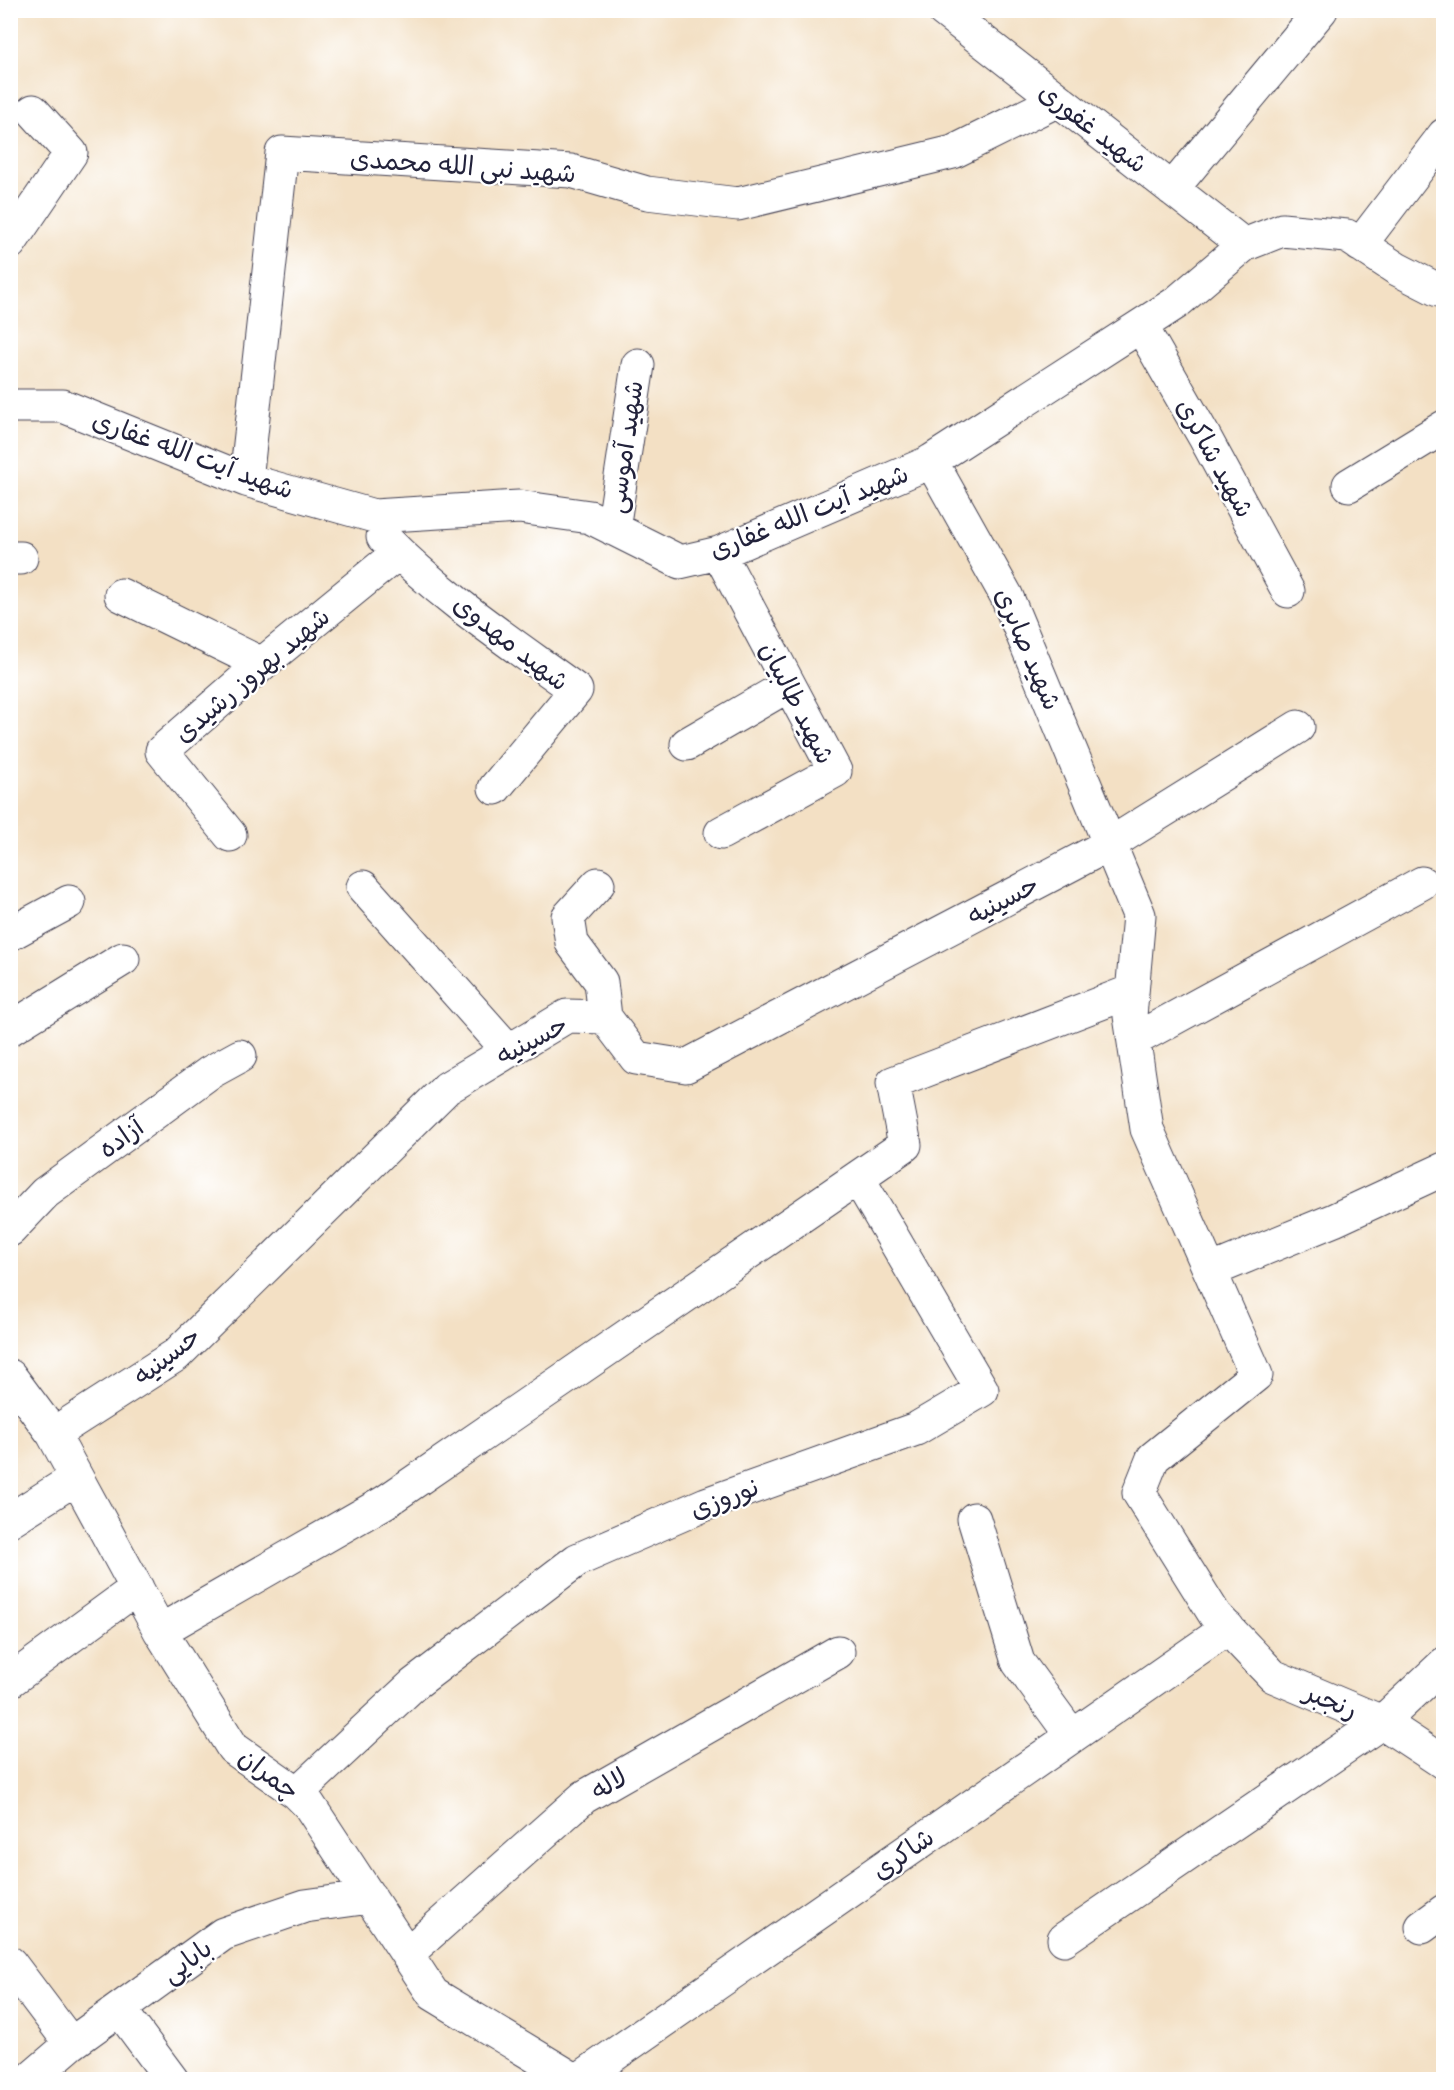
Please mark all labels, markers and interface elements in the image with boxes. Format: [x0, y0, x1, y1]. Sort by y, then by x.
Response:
street label: شهید غفوری [1032, 75, 1154, 181]
street label: شهید نبی الله محمدی [349, 142, 577, 190]
street label: شهید آموسی [599, 378, 651, 516]
street label: شهید شاکری [1169, 393, 1261, 523]
street label: شهید آیت الله غفاری [88, 403, 298, 507]
street label: شهید آیت الله غفاری [705, 457, 913, 567]
street label: شهید صابری [987, 583, 1069, 715]
street label: شهید مهدوی [447, 588, 575, 698]
street label: شهید بهروز رشیدی [167, 600, 337, 750]
street label: شهید طالبیان [752, 636, 842, 770]
street label: حسینیه [961, 867, 1045, 933]
street label: حسینیه [490, 1007, 574, 1073]
street label: آزاده [92, 1109, 152, 1166]
street label: حسینیه [127, 1319, 207, 1393]
street label: نوروزی [685, 1470, 765, 1526]
street label: رنجبر [1298, 1674, 1363, 1727]
street label: چمران [232, 1740, 306, 1808]
street label: لاله [585, 1761, 633, 1807]
street label: شاکری [865, 1821, 941, 1887]
street label: بابایی [155, 1931, 219, 1991]

